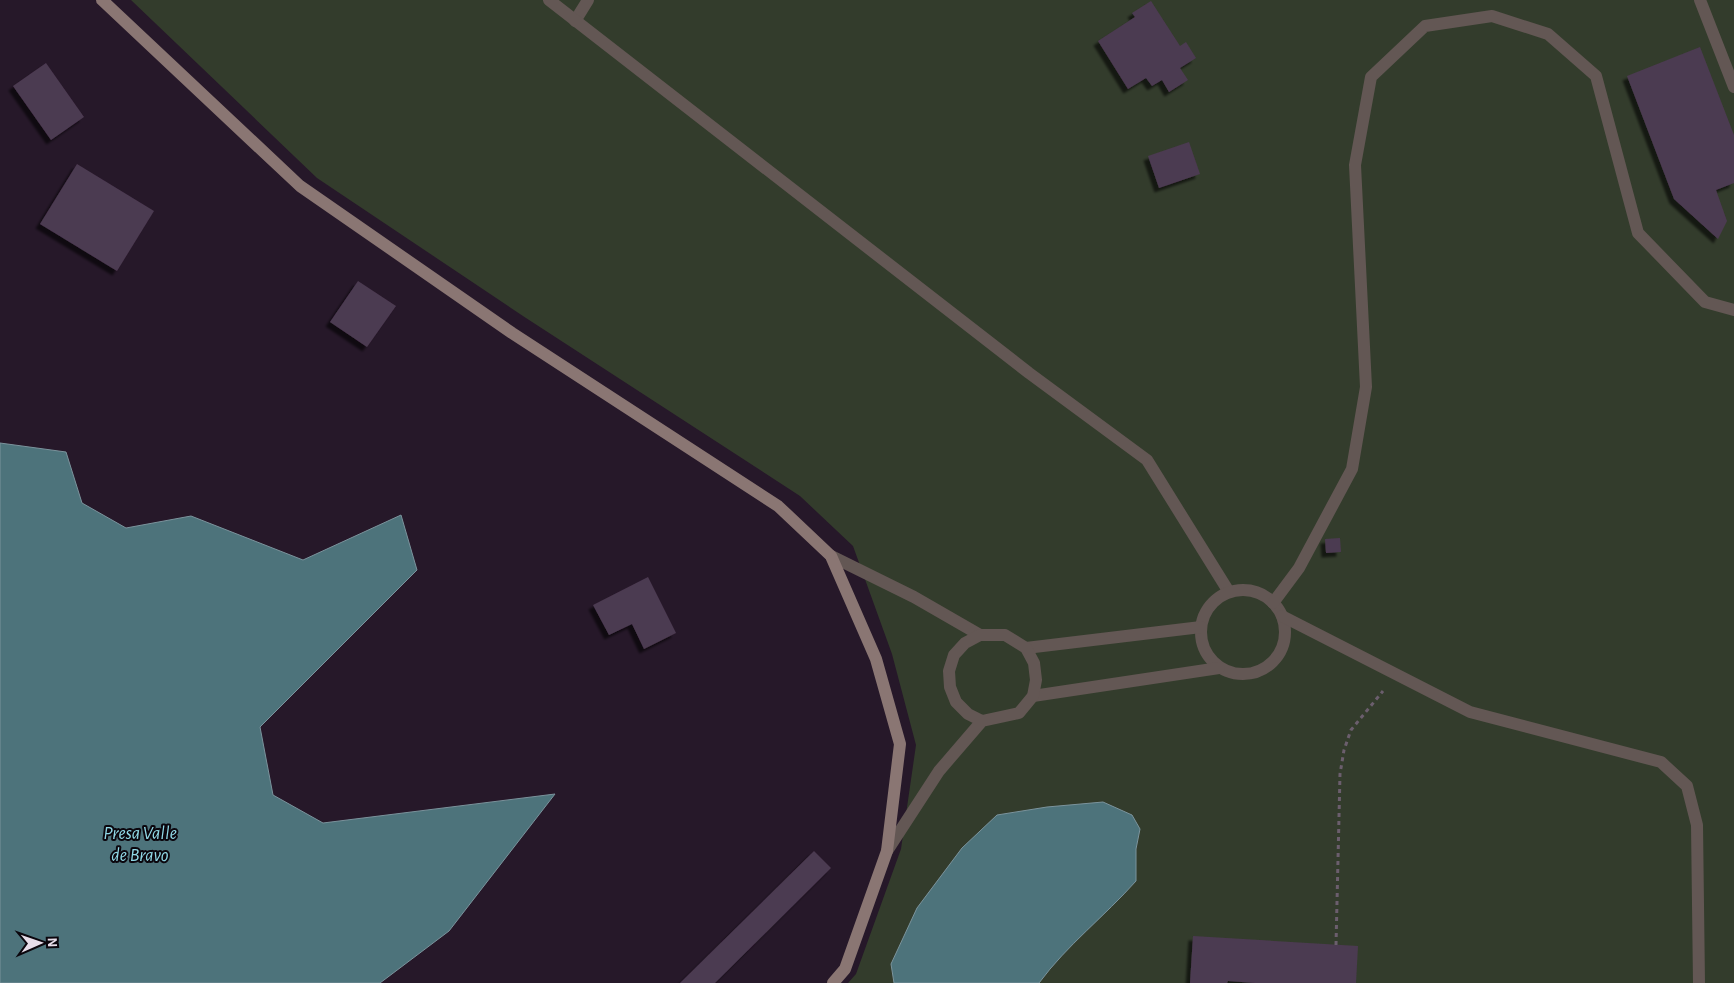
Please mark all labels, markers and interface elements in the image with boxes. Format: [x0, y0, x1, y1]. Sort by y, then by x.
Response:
water label: Presa Valle de Bravo [103, 824, 177, 865]
north arrow [15, 918, 65, 968]
text: N [45, 937, 59, 948]

